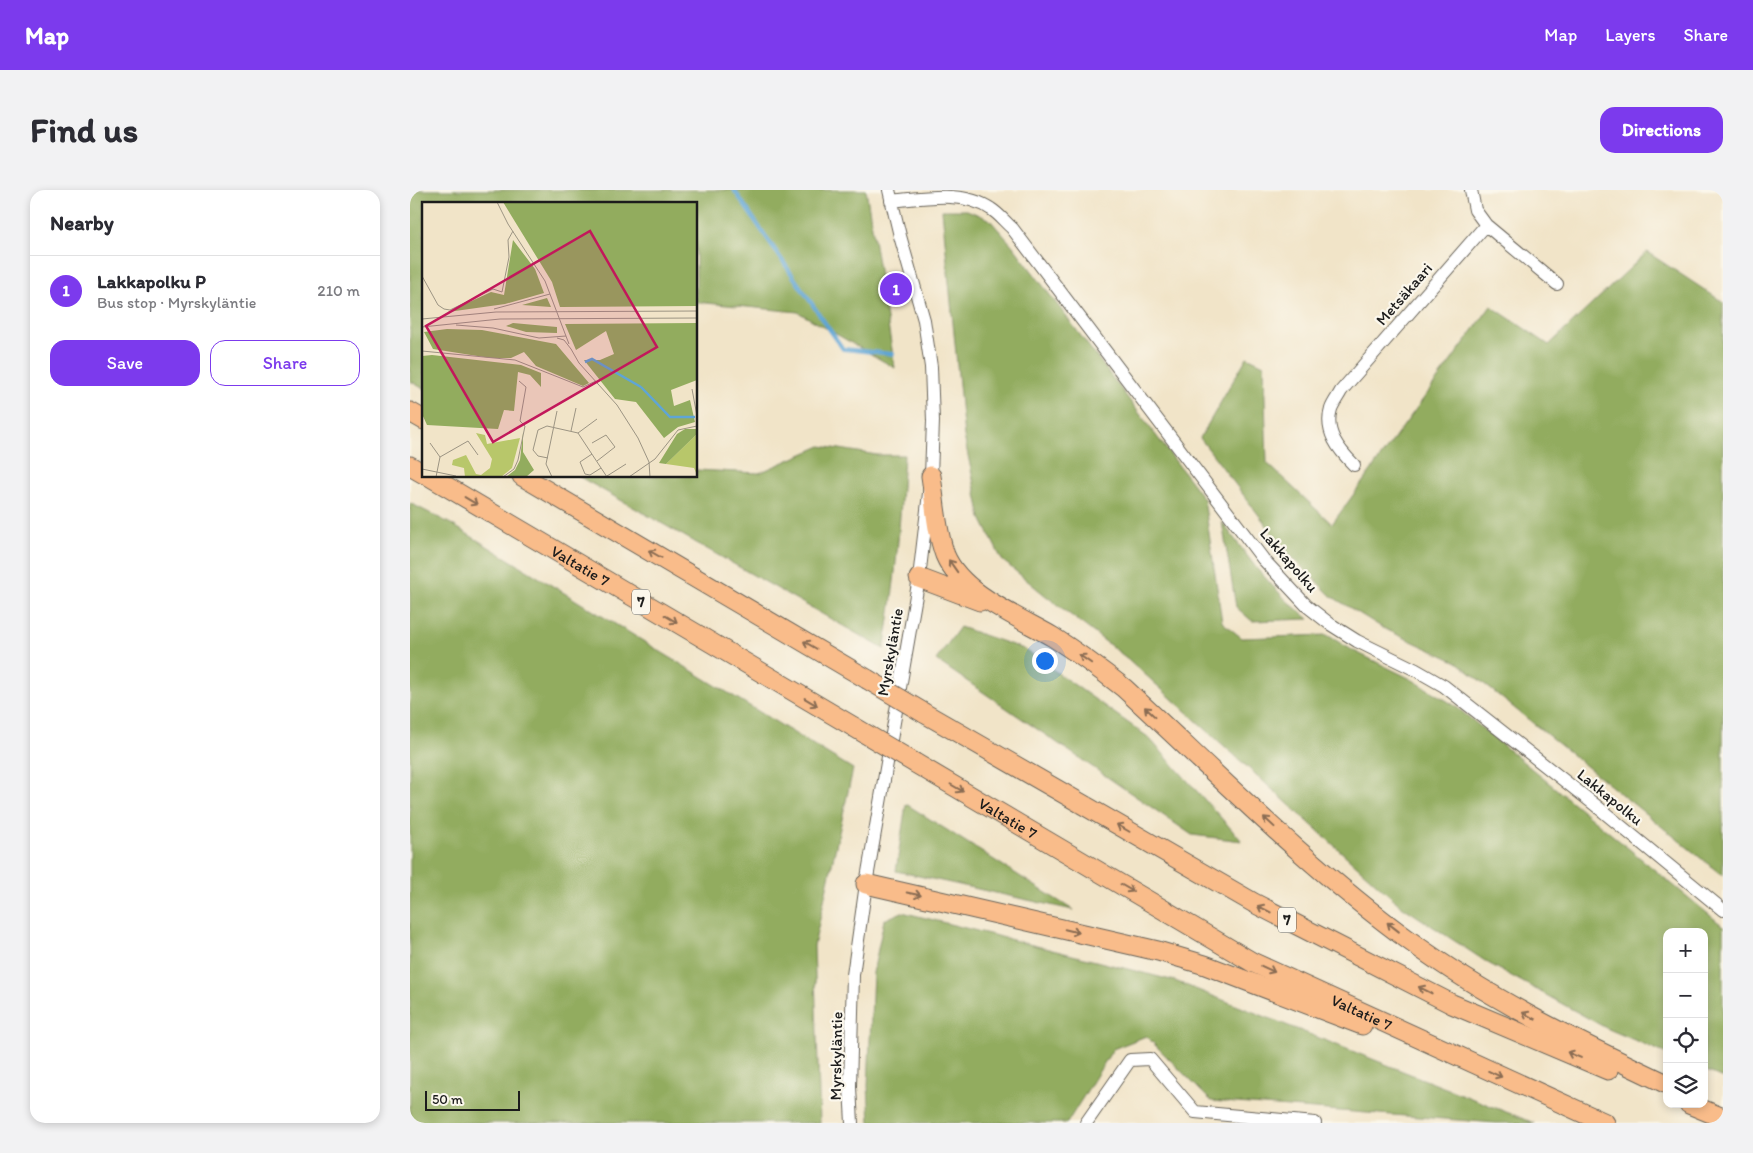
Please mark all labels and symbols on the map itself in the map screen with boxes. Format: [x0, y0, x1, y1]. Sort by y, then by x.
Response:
inset map [422, 202, 698, 478]
street label: Metsäkaari [1372, 259, 1436, 329]
pin: 1 [880, 270, 912, 308]
one-way arrow [463, 496, 478, 506]
street label: Lakkapolku [1256, 524, 1322, 596]
street label: Valtatie 7 [548, 541, 613, 590]
one-way arrow [648, 549, 662, 559]
one-way arrow [948, 560, 958, 574]
road number: 7 [632, 590, 650, 614]
street label: Myrskyläntie [873, 607, 907, 697]
one-way arrow [663, 615, 677, 625]
one-way arrow [803, 640, 818, 650]
your location [1032, 648, 1058, 674]
one-way arrow [1079, 654, 1093, 664]
one-way arrow [803, 697, 817, 707]
one-way arrow [1143, 706, 1156, 718]
street label: Lakkapolku [1573, 765, 1647, 829]
one-way arrow [950, 784, 964, 794]
street label: Valtatie 7 [975, 793, 1041, 843]
one-way arrow [1263, 816, 1275, 828]
one-way arrow [1116, 823, 1131, 833]
one-way arrow [1120, 884, 1134, 894]
one-way arrow [905, 890, 921, 899]
one-way arrow [1257, 903, 1272, 913]
road number: 7 [1278, 908, 1296, 932]
one-way arrow [1387, 922, 1400, 933]
one-way arrow [1063, 927, 1079, 936]
one-way arrow [1260, 965, 1275, 975]
one-way arrow [1418, 985, 1433, 994]
street label: Valtatie 7 [1328, 990, 1395, 1034]
street label: Myrskyläntie [826, 1011, 846, 1101]
one-way arrow [1521, 1011, 1536, 1021]
one-way arrow [1566, 1050, 1581, 1059]
one-way arrow [1487, 1069, 1502, 1079]
scale bar [425, 1088, 520, 1111]

